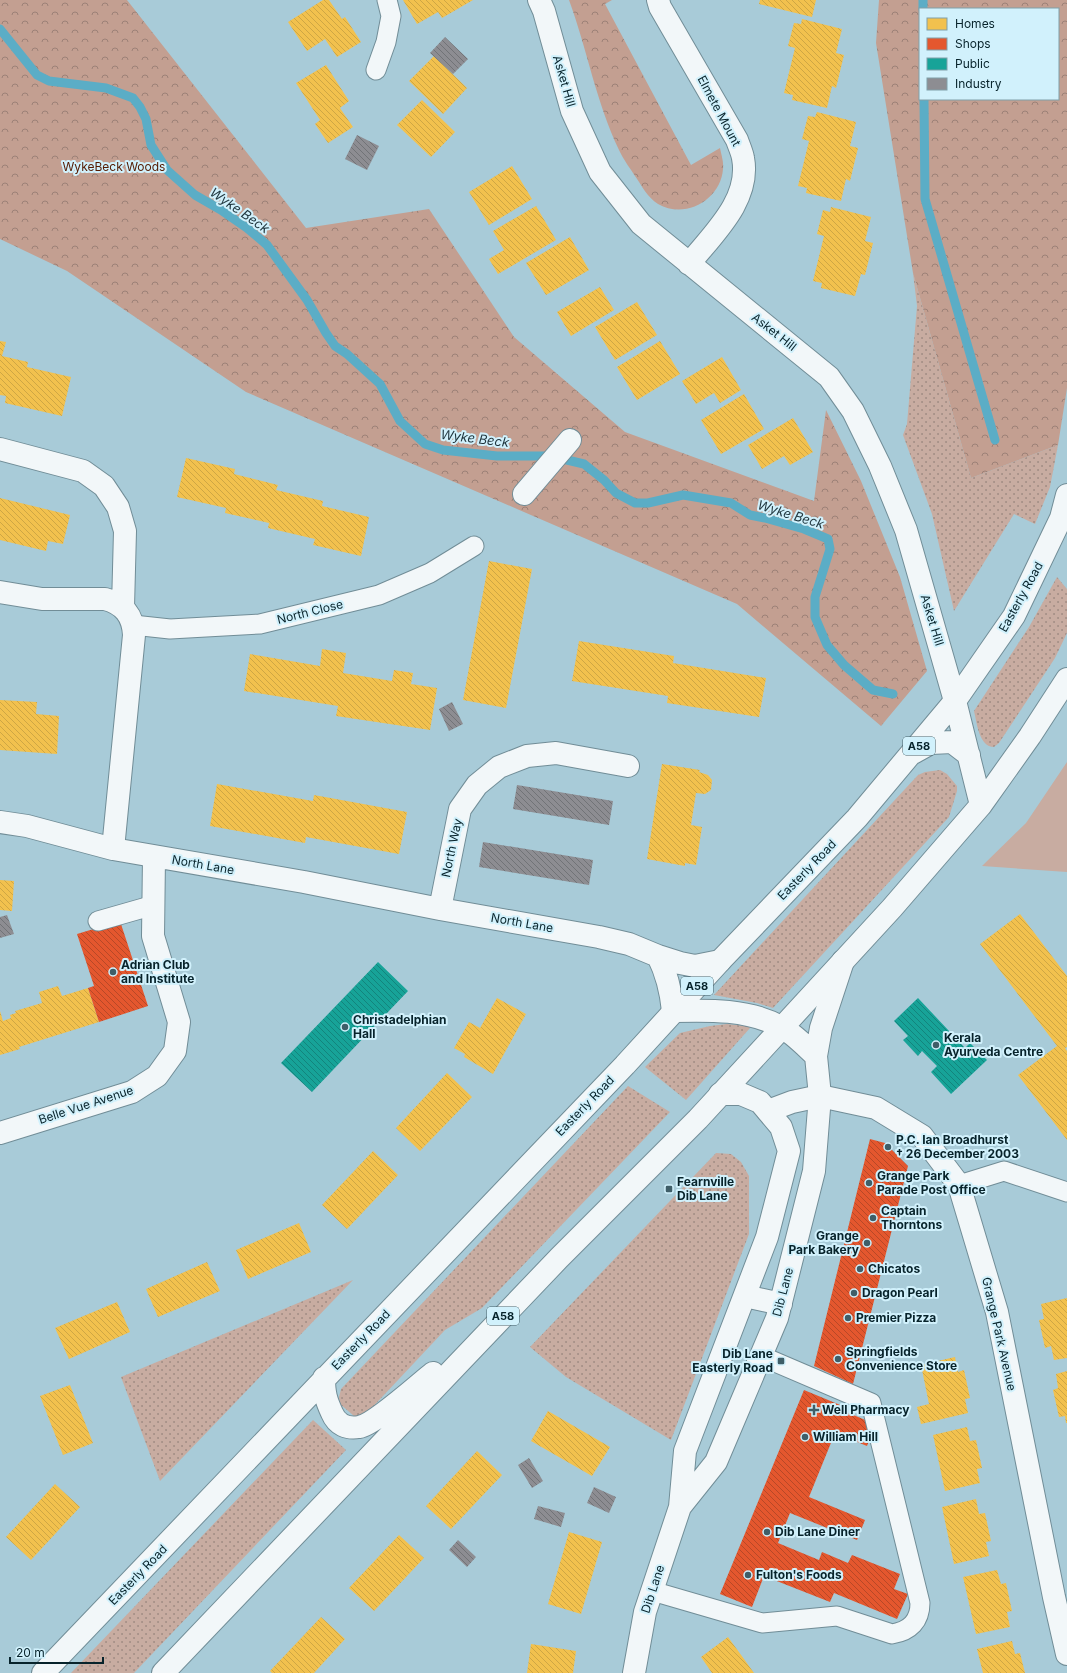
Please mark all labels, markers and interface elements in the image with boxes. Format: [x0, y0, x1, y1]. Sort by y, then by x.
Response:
legend [919, 8, 1059, 100]
text: Homes [955, 16, 995, 31]
text: Shops [955, 36, 991, 51]
street label: Asket Hill [550, 53, 579, 108]
text: Public [955, 56, 990, 71]
street label: Elmete Mount [695, 73, 744, 149]
text: Industry [955, 76, 1002, 91]
park label: WykeBeck Woods [63, 159, 165, 174]
water label: Wyke Beck [207, 184, 273, 237]
street label: Asket Hill [749, 309, 800, 354]
water label: Wyke Beck [440, 426, 511, 450]
water label: Wyke Beck [756, 496, 827, 532]
street label: Easterly Road [995, 559, 1046, 634]
street label: Asket Hill [918, 592, 947, 647]
street label: North Close [275, 596, 344, 627]
road number: A58 [903, 737, 935, 755]
street label: North Way [438, 817, 465, 879]
street label: Easterly Road [774, 836, 839, 903]
street label: North Lane [171, 852, 235, 877]
street label: North Lane [490, 910, 554, 935]
place label: Adrian Club and Institute [121, 957, 194, 986]
marker: Adrian Club and Institute [108, 967, 118, 977]
road number: A58 [681, 977, 713, 995]
place label: Christadelphian Hall [353, 1012, 446, 1041]
marker: Christadelphian Hall [340, 1022, 350, 1032]
place label: Kerala Ayurveda Centre [944, 1030, 1043, 1059]
marker: Kerala Ayurveda Centre [931, 1040, 941, 1050]
street label: Easterly Road [552, 1072, 617, 1139]
street label: Belle Vue Avenue [36, 1082, 135, 1127]
place label: P.C. Ian Broadhurst † 26 December 2003 [896, 1132, 1019, 1161]
marker: P.C. Ian Broadhurst † 26 December 2003 [883, 1142, 893, 1152]
place label: Grange Park Parade Post Office [877, 1168, 986, 1197]
place label: Fearnville Dib Lane [677, 1174, 734, 1203]
marker: Grange Park Parade Post Office [864, 1178, 874, 1188]
marker: Fearnville Dib Lane [664, 1184, 674, 1194]
place label: Captain Thorntons [881, 1203, 942, 1232]
marker: Captain Thorntons [868, 1213, 878, 1223]
place label: Grange Park Bakery [788, 1228, 860, 1257]
marker: Grange Park Bakery [862, 1238, 872, 1248]
place label: Chicatos [868, 1261, 920, 1276]
marker: Chicatos [855, 1264, 865, 1274]
street label: Dib Lane [769, 1266, 796, 1318]
street label: Grange Park Avenue [979, 1276, 1020, 1392]
place label: Dragon Pearl [862, 1285, 938, 1300]
marker: Dragon Pearl [849, 1288, 859, 1298]
street label: Easterly Road [328, 1306, 393, 1373]
road number: A58 [487, 1307, 519, 1325]
place label: Premier Pizza [856, 1310, 936, 1325]
marker: Premier Pizza [843, 1313, 853, 1323]
place label: Springfields Convenience Store [846, 1344, 957, 1373]
place label: Dib Lane Easterly Road [692, 1346, 773, 1375]
marker: Springfields Convenience Store [833, 1354, 843, 1364]
marker: Dib Lane Easterly Road [776, 1356, 786, 1366]
place label: Well Pharmacy [822, 1402, 910, 1417]
marker: Well Pharmacy [809, 1405, 819, 1415]
place label: William Hill [813, 1429, 878, 1444]
marker: William Hill [800, 1432, 810, 1442]
place label: Dib Lane Diner [775, 1524, 860, 1539]
marker: Dib Lane Diner [762, 1527, 772, 1537]
street label: Easterly Road [105, 1541, 170, 1608]
street label: Dib Lane [638, 1563, 667, 1615]
place label: Fulton's Foods [756, 1567, 842, 1582]
marker: Fulton's Foods [743, 1570, 753, 1580]
scale bar [10, 1639, 103, 1665]
text: 20 m [16, 1645, 45, 1660]

